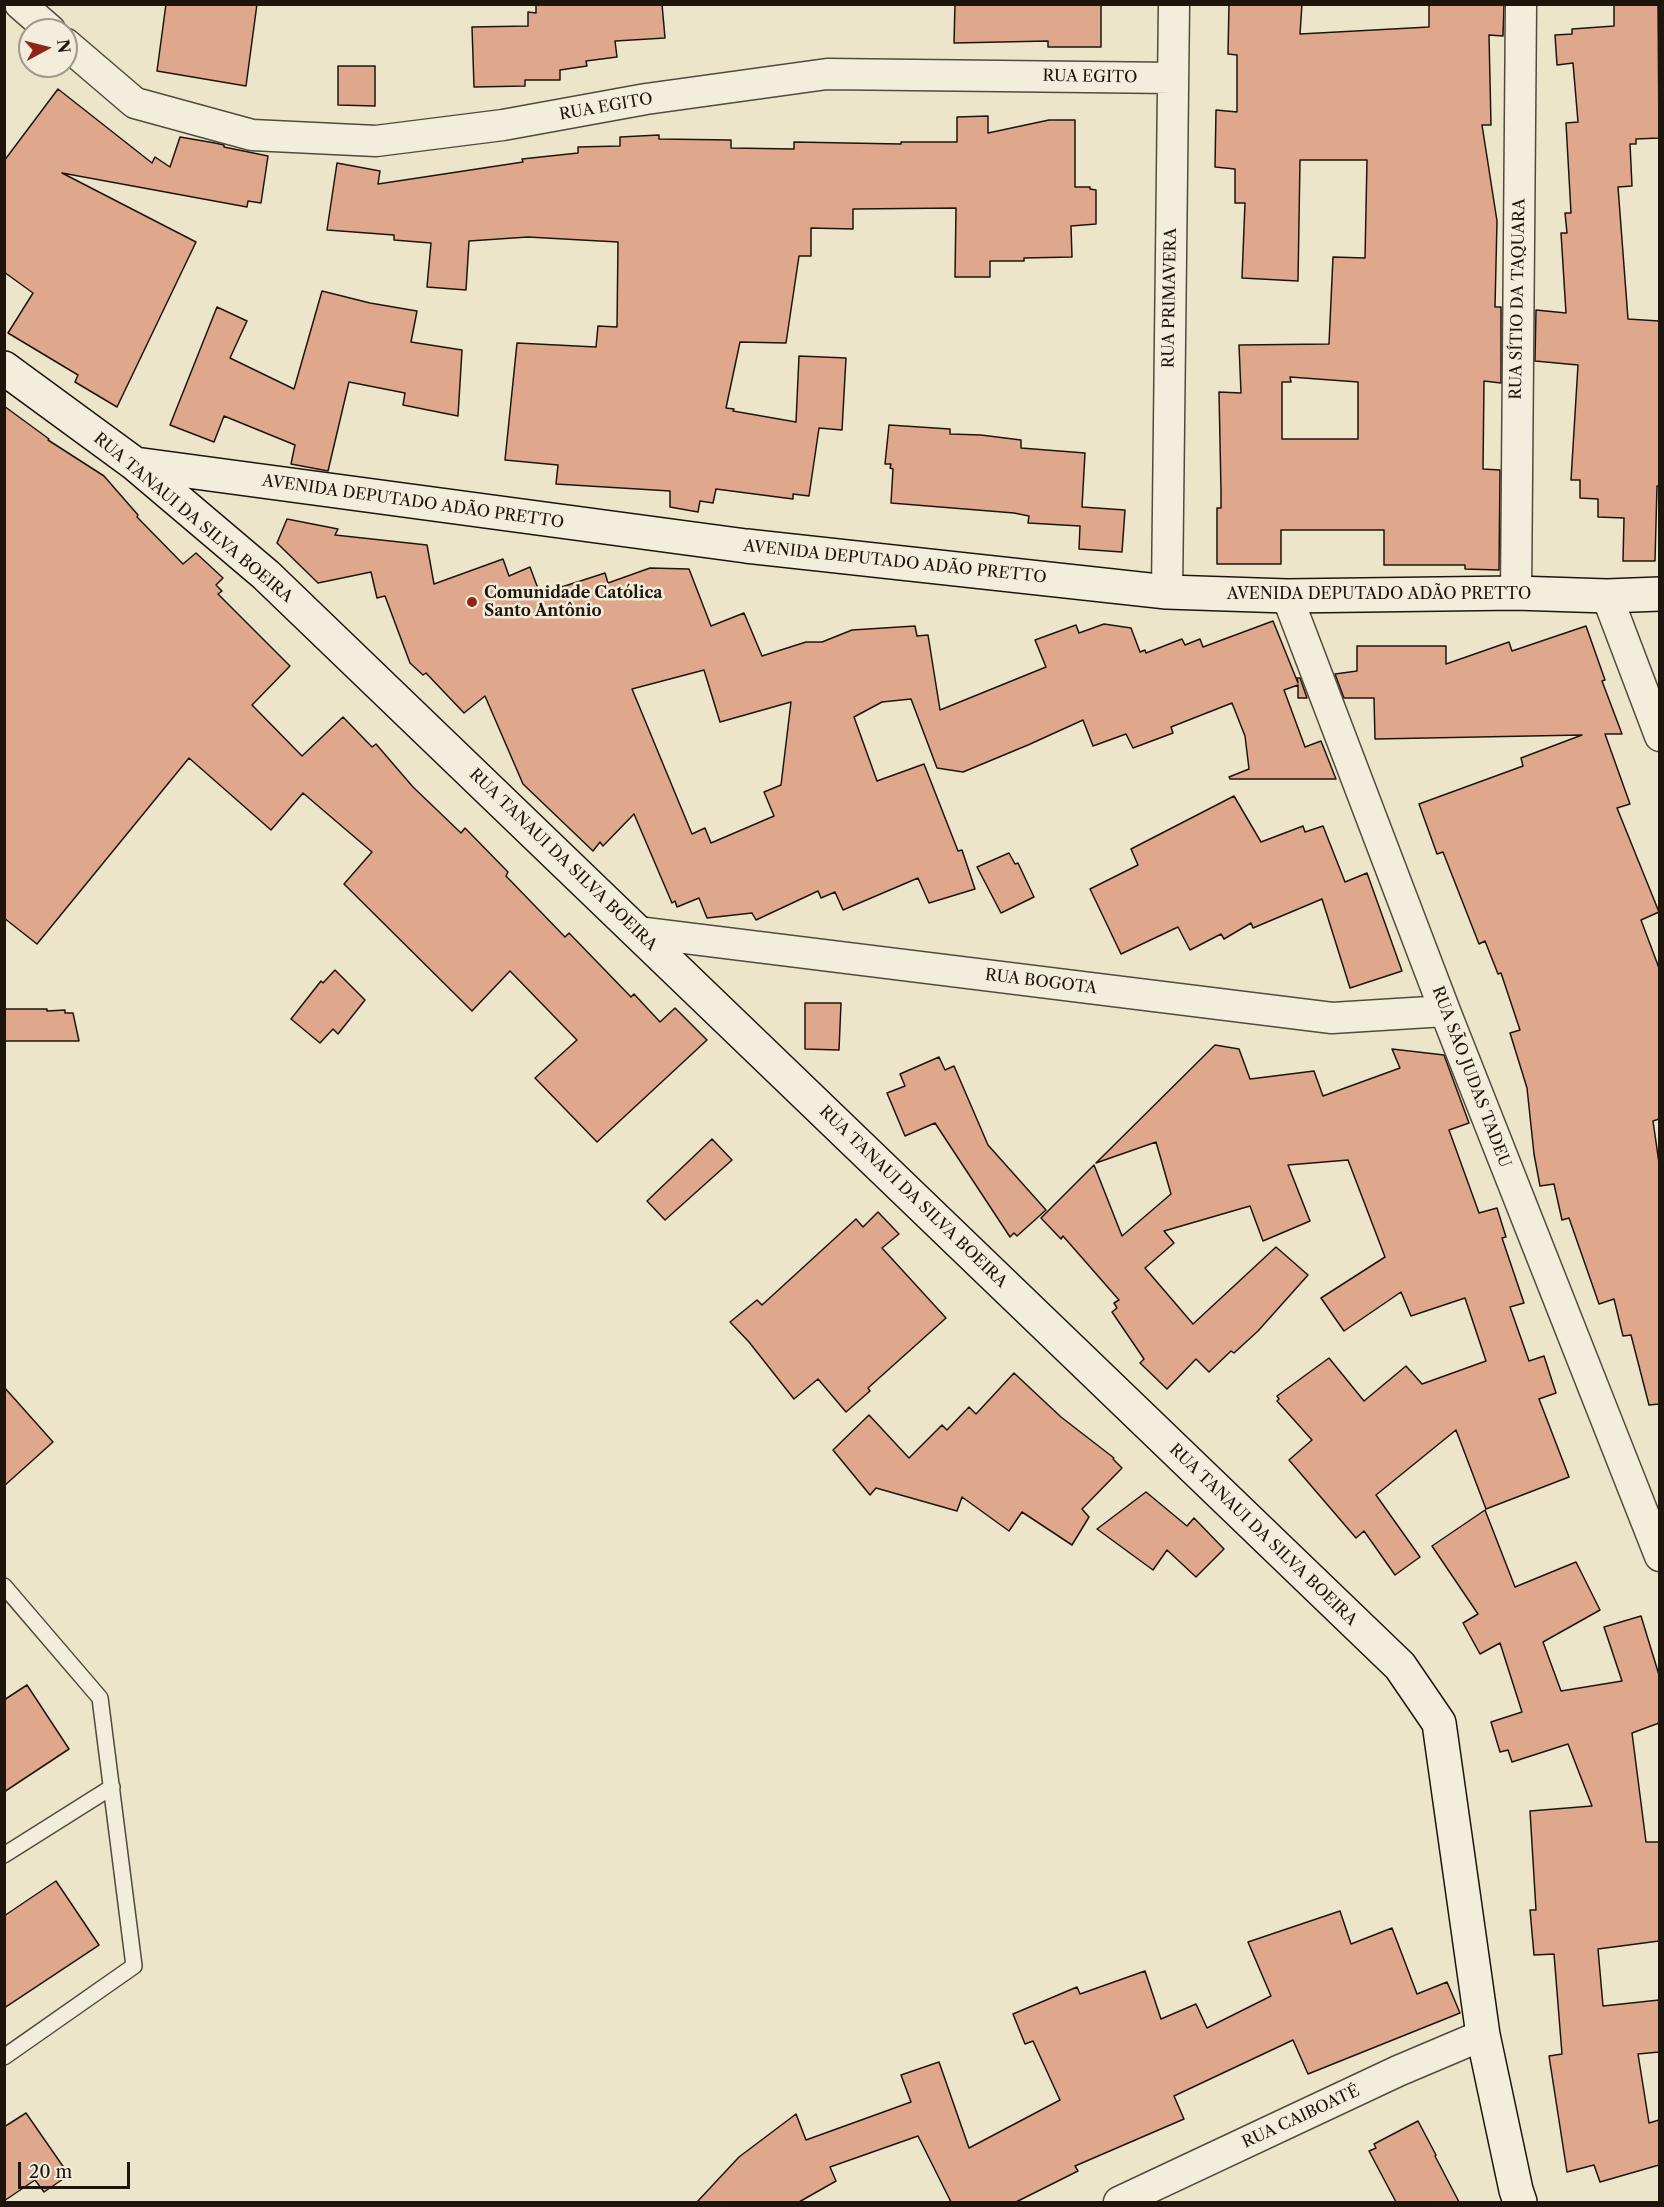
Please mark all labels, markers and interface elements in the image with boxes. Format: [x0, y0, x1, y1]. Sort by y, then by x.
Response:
north arrow [18, 18, 78, 78]
text: N [53, 38, 75, 54]
street label: RUA EGITO [1043, 67, 1137, 87]
street label: RUA EGITO [558, 89, 654, 125]
street label: RUA SÍTIO DA TAQUARA [1507, 198, 1529, 400]
street label: RUA PRIMAVERA [1159, 228, 1181, 368]
street label: RUA TANAUI DA SILVA BOEIRA [90, 429, 296, 607]
street label: AVENIDA DEPUTADO ADÃO PRETTO [261, 471, 565, 533]
street label: AVENIDA DEPUTADO ADÃO PRETTO [743, 537, 1047, 587]
place label: Comunidade Católica Santo Antônio [484, 583, 663, 621]
street label: AVENIDA DEPUTADO ADÃO PRETTO [1227, 584, 1531, 604]
marker: Comunidade Católica Santo Antônio [465, 595, 479, 609]
street label: RUA TANAUI DA SILVA BOEIRA [465, 765, 661, 955]
street label: RUA BOGOTA [984, 966, 1098, 998]
street label: RUA SÃO JUDAS TADEU [1427, 984, 1515, 1170]
street label: RUA TANAUI DA SILVA BOEIRA [815, 1102, 1011, 1292]
street label: RUA TANAUI DA SILVA BOEIRA [1165, 1440, 1361, 1630]
street label: RUA CAIBOATÉ [1239, 2081, 1363, 2153]
scale bar [21, 2150, 134, 2188]
text: 20 m [29, 2161, 72, 2183]

